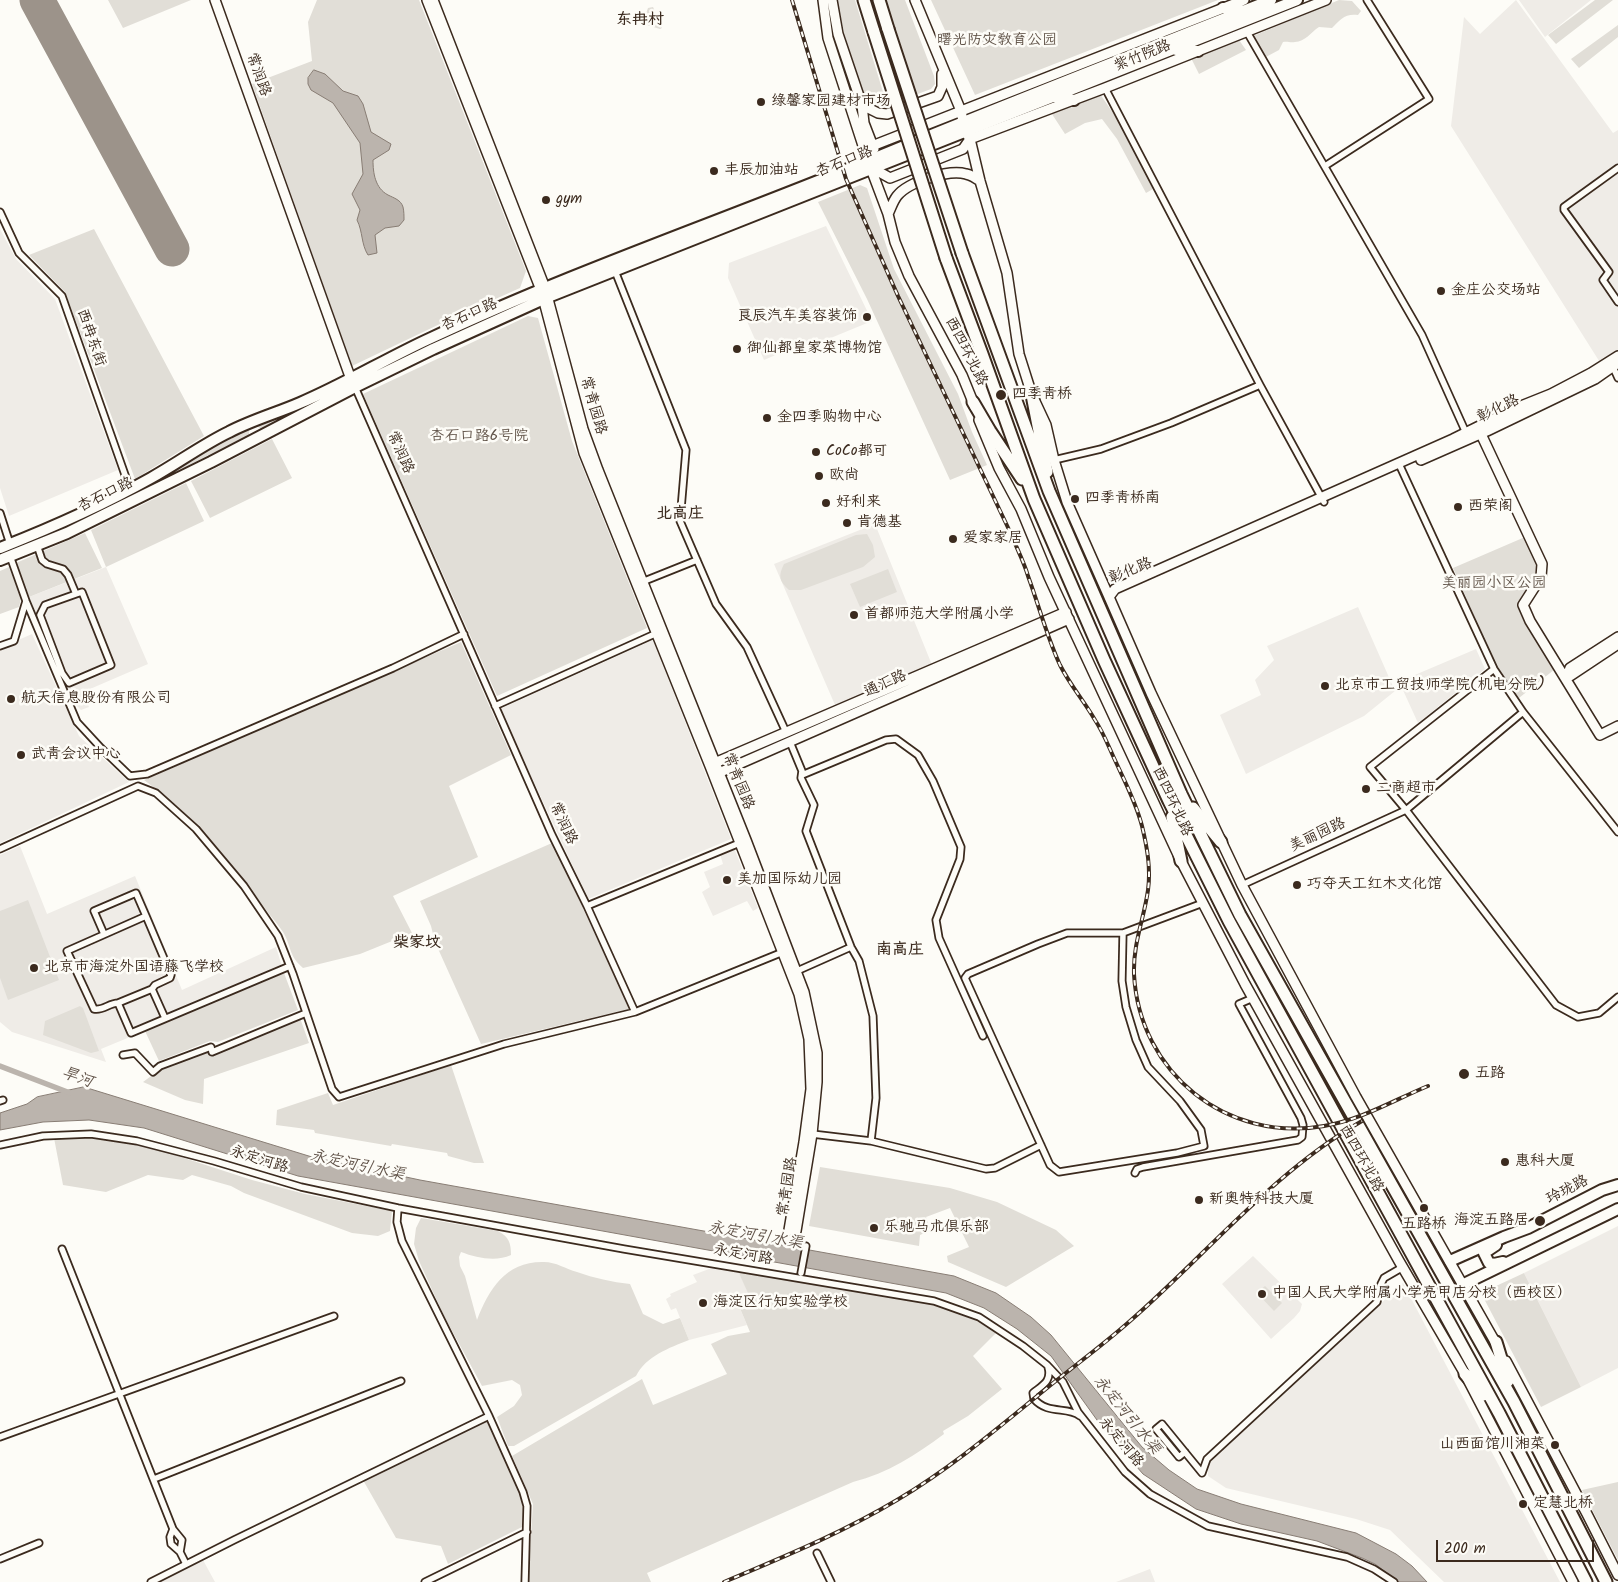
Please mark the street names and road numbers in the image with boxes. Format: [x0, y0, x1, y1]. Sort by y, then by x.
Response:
street label: 紫竹院路 [1112, 37, 1174, 77]
street label: 常润路 [241, 51, 273, 99]
street label: 杏石口路 [814, 143, 876, 183]
street label: 杏石口路 [439, 296, 501, 336]
street label: 西冉东街 [72, 307, 108, 369]
street label: 西四环北路 [940, 315, 990, 389]
street label: 常青园路 [575, 375, 609, 437]
street label: 彰化路 [1475, 392, 1523, 428]
street label: 常润路 [382, 429, 416, 477]
street label: 杏石口路 [75, 475, 137, 517]
street label: 彰化路 [1107, 555, 1155, 589]
street label: 通汇路 [862, 668, 910, 702]
street label: 常青园路 [717, 751, 757, 813]
street label: 西四环北路 [1147, 764, 1195, 840]
street label: 常润路 [544, 800, 580, 848]
street label: 美丽园路 [1287, 815, 1349, 857]
street label: 西四环北路 [1334, 1122, 1386, 1196]
street label: 永定河路 [228, 1144, 290, 1178]
street label: 常青园路 [775, 1156, 803, 1218]
street label: 玲珑路 [1544, 1173, 1592, 1209]
street label: 永定河路 [712, 1242, 774, 1270]
street label: 永定河路 [1094, 1414, 1146, 1472]

